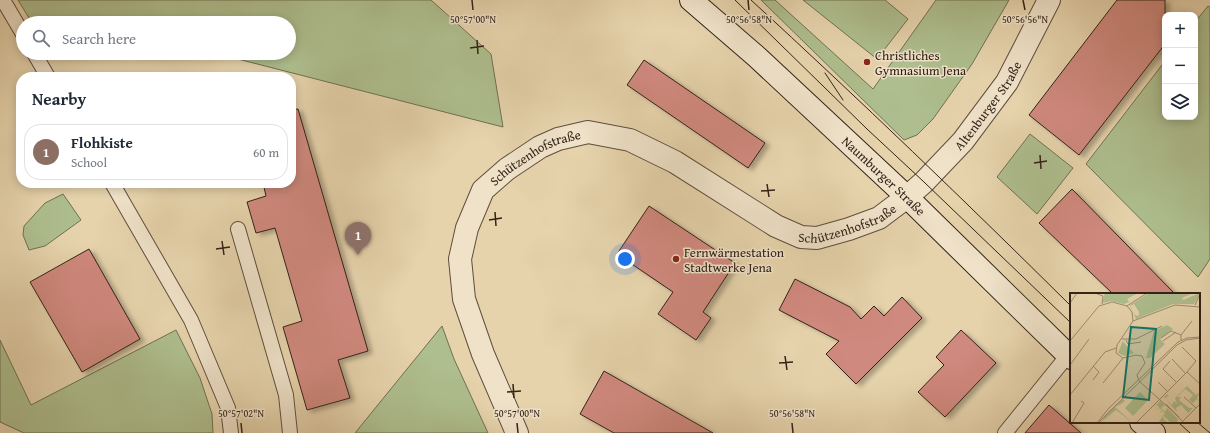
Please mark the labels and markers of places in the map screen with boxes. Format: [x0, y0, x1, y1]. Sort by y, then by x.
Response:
place label: Christliches Gymnasium Jena [875, 46, 967, 80]
marker: Christliches Gymnasium Jena [862, 57, 872, 67]
pin: 1 [345, 222, 371, 255]
place label: Fernwärmestation Stadtwerke Jena [684, 243, 785, 277]
marker: Fernwärmestation Stadtwerke Jena [671, 254, 681, 264]

